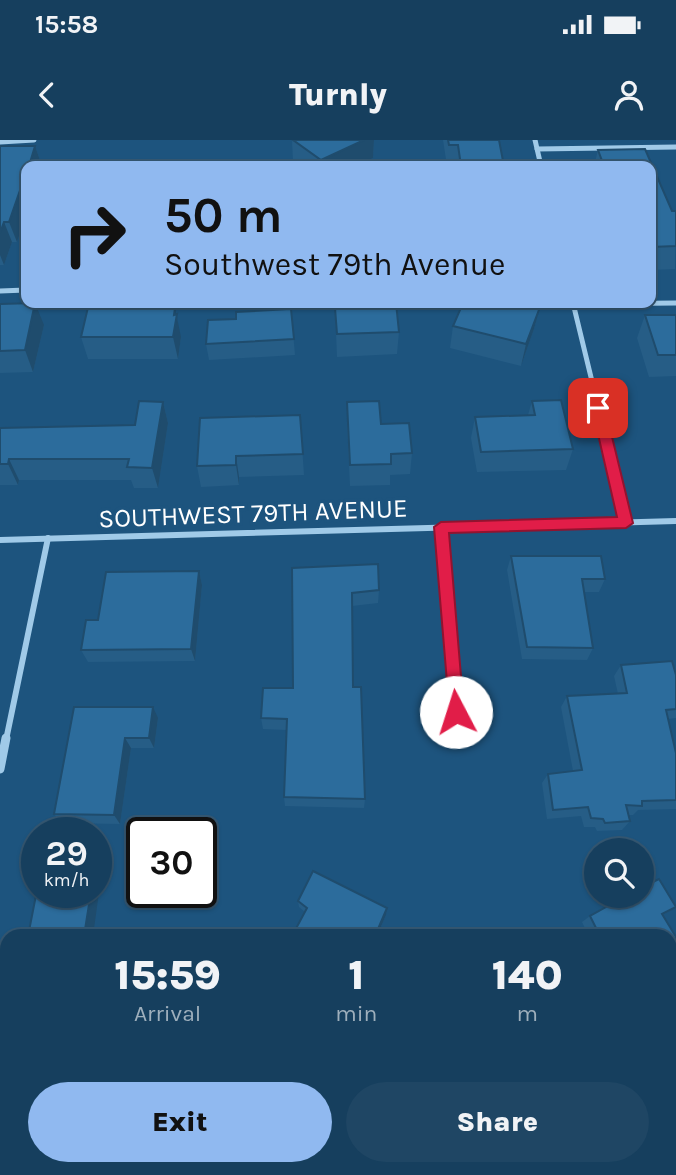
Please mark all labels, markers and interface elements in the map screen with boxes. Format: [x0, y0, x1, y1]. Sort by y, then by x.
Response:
text: 15:58 [35, 9, 98, 40]
icon: back [28, 76, 66, 114]
text: Turnly [289, 76, 387, 113]
icon: person [610, 76, 648, 114]
text: 50 m [164, 187, 282, 244]
icon: right [49, 189, 140, 280]
text: Southwest 79th Avenue [164, 246, 505, 283]
pin [568, 378, 628, 438]
icon: arrive [579, 389, 617, 427]
street label: SOUTHWEST 79TH AVENUE [98, 493, 408, 534]
position arrow [419, 675, 493, 749]
speed limit sign: 30 [126, 817, 217, 908]
text: 29 [45, 833, 88, 874]
map controls [584, 838, 654, 908]
button: search [584, 838, 654, 908]
text: km/h [44, 869, 89, 891]
text: 15:59 [114, 950, 221, 1000]
text: 1 [348, 950, 364, 1000]
text: 140 [492, 950, 563, 1000]
text: Arrival [134, 1000, 201, 1027]
text: min [335, 1000, 377, 1027]
text: m [516, 1000, 538, 1027]
button: Exit [28, 1082, 332, 1162]
button: Share [346, 1082, 649, 1162]

